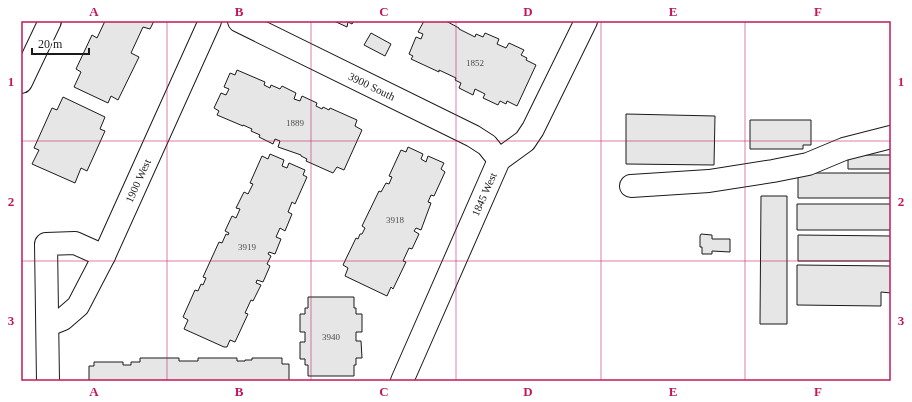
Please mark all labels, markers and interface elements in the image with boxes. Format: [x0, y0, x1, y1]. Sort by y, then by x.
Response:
text: A [89, 4, 99, 19]
text: B [235, 4, 244, 19]
text: C [379, 4, 389, 19]
text: D [523, 4, 533, 19]
text: E [669, 4, 677, 19]
text: F [814, 4, 822, 19]
scale bar [32, 30, 89, 56]
text: 20 m [38, 37, 63, 51]
house number: 1852 [466, 58, 484, 68]
street label: 3900 South [347, 70, 398, 103]
text: 1 [8, 74, 14, 89]
text: 1 [898, 74, 904, 89]
house number: 1889 [286, 118, 305, 128]
street label: 1900 West [123, 157, 153, 204]
street label: 1845 West [469, 171, 499, 218]
text: 2 [8, 194, 14, 209]
text: 2 [898, 194, 904, 209]
house number: 3918 [386, 215, 405, 225]
house number: 3919 [238, 242, 257, 252]
text: 3 [8, 313, 15, 328]
text: 3 [898, 313, 905, 328]
house number: 3940 [322, 332, 341, 342]
text: A [89, 384, 99, 399]
text: B [235, 384, 244, 399]
text: C [379, 384, 389, 399]
text: D [523, 384, 533, 399]
text: E [669, 384, 677, 399]
text: F [814, 384, 822, 399]

